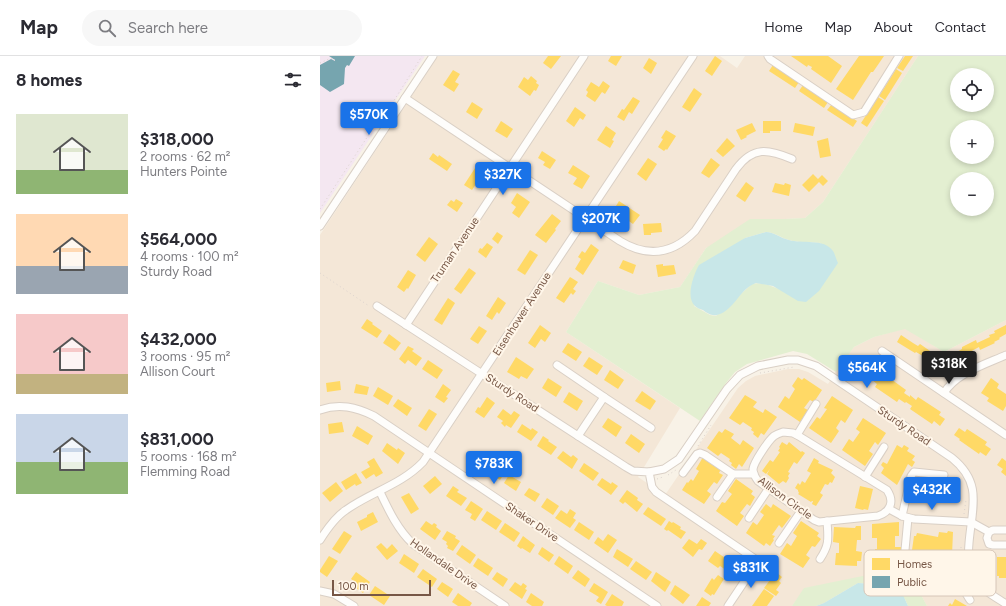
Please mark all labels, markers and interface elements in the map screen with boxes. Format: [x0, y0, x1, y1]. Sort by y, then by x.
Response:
search box [82, 10, 362, 46]
text: Map [20, 16, 58, 39]
icon: search [96, 17, 118, 39]
text: Search here [128, 19, 208, 37]
text: Home [764, 19, 803, 36]
text: Map [825, 19, 852, 36]
text: About [874, 19, 913, 36]
text: Contact [935, 19, 986, 36]
map controls [950, 68, 994, 216]
button: locate [950, 68, 994, 112]
icon: filters [282, 69, 304, 91]
text: 8 homes [16, 70, 82, 90]
pin: $570K [341, 102, 397, 136]
text: $570K [349, 107, 389, 122]
button: + [950, 120, 994, 164]
text: $318,000 [140, 129, 214, 149]
icon: home [48, 130, 96, 178]
text: 2 rooms · 62 m² [140, 149, 230, 164]
pin: $327K [475, 162, 531, 196]
text: Hunters Pointe [140, 164, 227, 179]
text: $327K [484, 167, 522, 182]
button: − [950, 172, 994, 216]
pin: $207K [573, 206, 629, 240]
text: $207K [581, 211, 621, 226]
street label: Truman Avenue [428, 215, 482, 285]
text: $564,000 [140, 229, 217, 249]
icon: home [48, 230, 96, 278]
text: 4 rooms · 100 m² [140, 249, 239, 264]
text: Sturdy Road [140, 264, 212, 279]
street label: Eisenhower Avenue [490, 270, 554, 358]
text: $432,000 [140, 329, 217, 349]
icon: home [48, 330, 96, 378]
text: 3 rooms · 95 m² [140, 349, 230, 364]
pin: $318K [921, 351, 977, 385]
pin: $564K [839, 355, 895, 389]
text: $318K [931, 356, 967, 371]
text: $564K [847, 360, 887, 375]
text: Allison Court [140, 364, 215, 379]
street label: Sturdy Road [483, 371, 541, 415]
street label: Sturdy Road [875, 404, 933, 448]
text: $831,000 [140, 429, 214, 449]
icon: home [48, 430, 96, 478]
text: 5 rooms · 168 m² [140, 449, 237, 464]
pin: $783K [466, 451, 522, 485]
text: $783K [475, 456, 513, 471]
text: Flemming Road [140, 464, 230, 479]
street label: Allison Circle [755, 474, 815, 522]
pin: $432K [904, 477, 960, 511]
text: $432K [913, 482, 951, 497]
street label: Shaker Drive [503, 499, 561, 545]
street label: Hollandale Drive [408, 536, 480, 592]
legend [864, 550, 996, 596]
pin: $831K [723, 555, 779, 589]
text: Homes [897, 558, 932, 571]
text: $831K [733, 560, 769, 575]
text: Public [897, 576, 927, 589]
scale bar [332, 578, 431, 597]
text: 100 m [338, 580, 369, 593]

